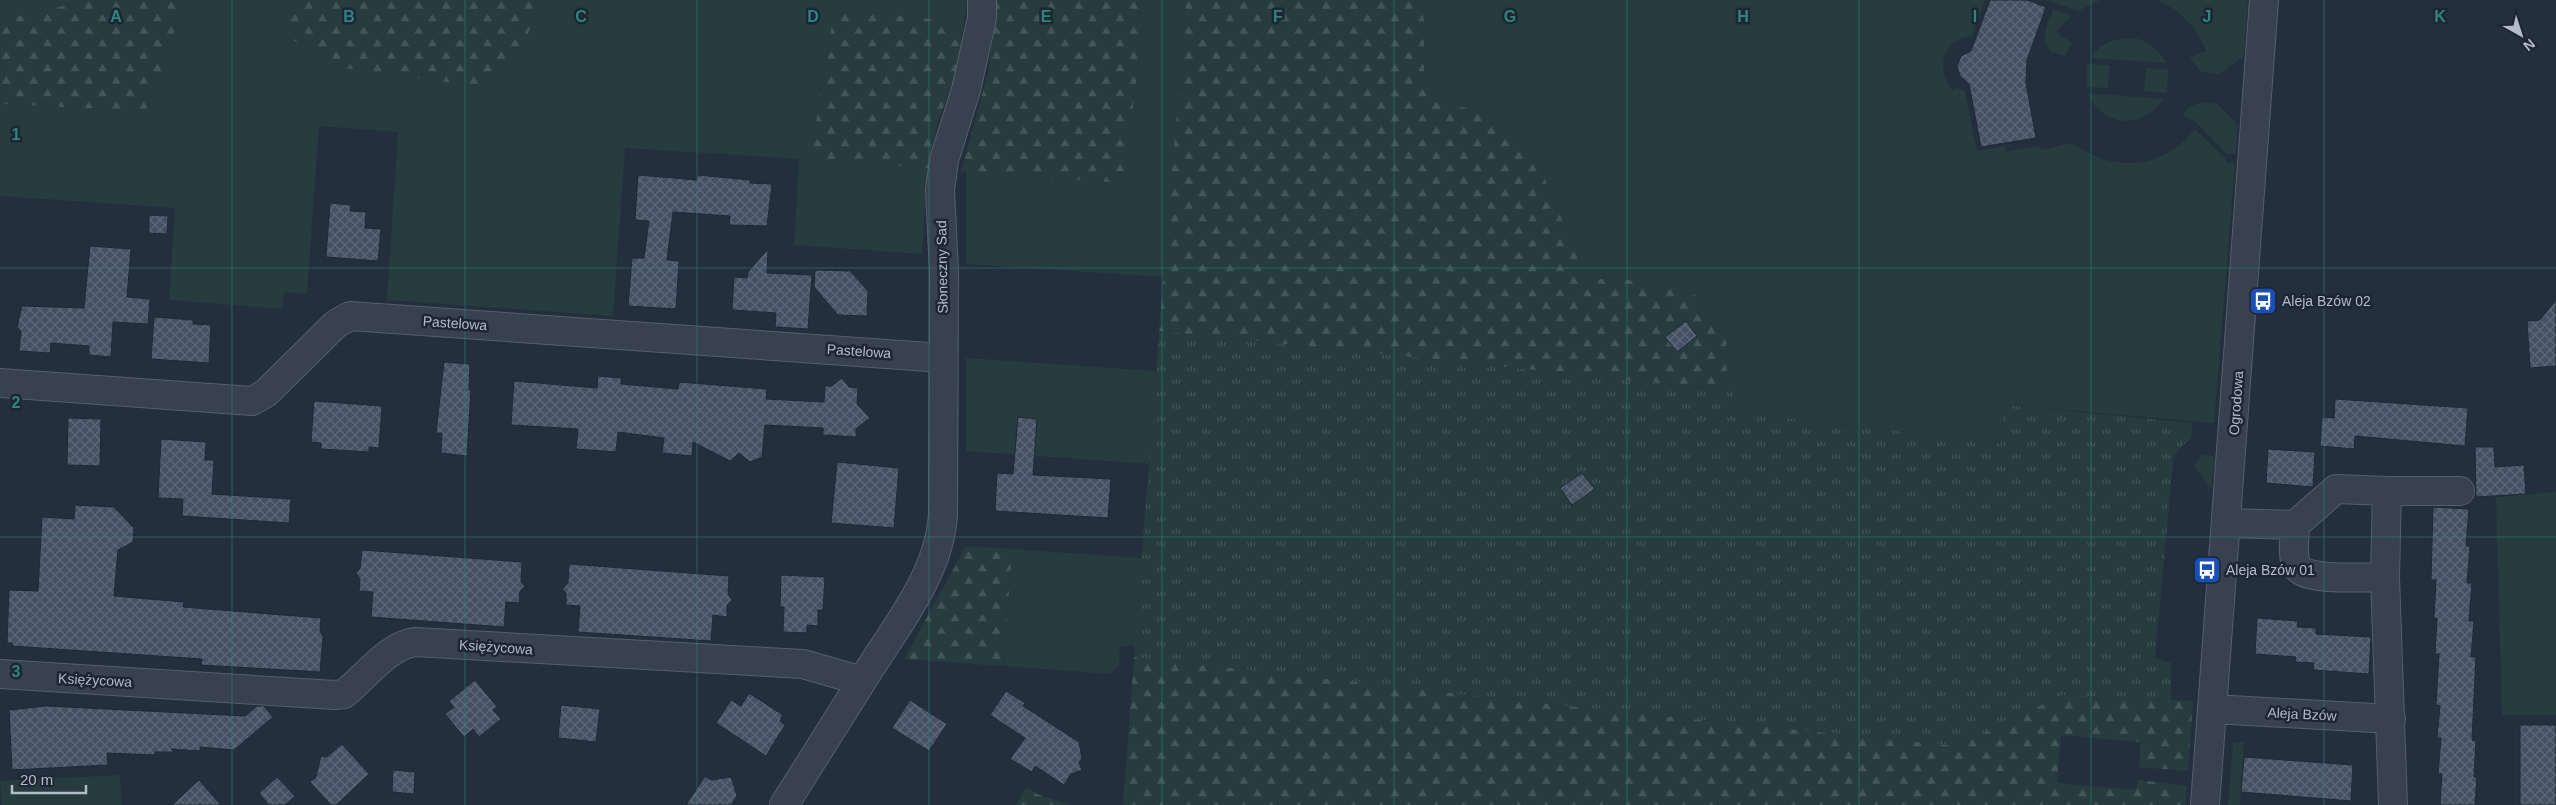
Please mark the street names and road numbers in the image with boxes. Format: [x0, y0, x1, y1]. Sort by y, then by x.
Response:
street label: Słoneczny Sad [933, 220, 951, 314]
street label: Pastelowa [422, 313, 488, 333]
street label: Pastelowa [826, 341, 892, 361]
street label: Ogrodowa [2226, 370, 2246, 436]
street label: Księżycowa [459, 636, 534, 658]
street label: Księżycowa [58, 670, 133, 690]
street label: Aleja Bzów [2267, 704, 2338, 724]

